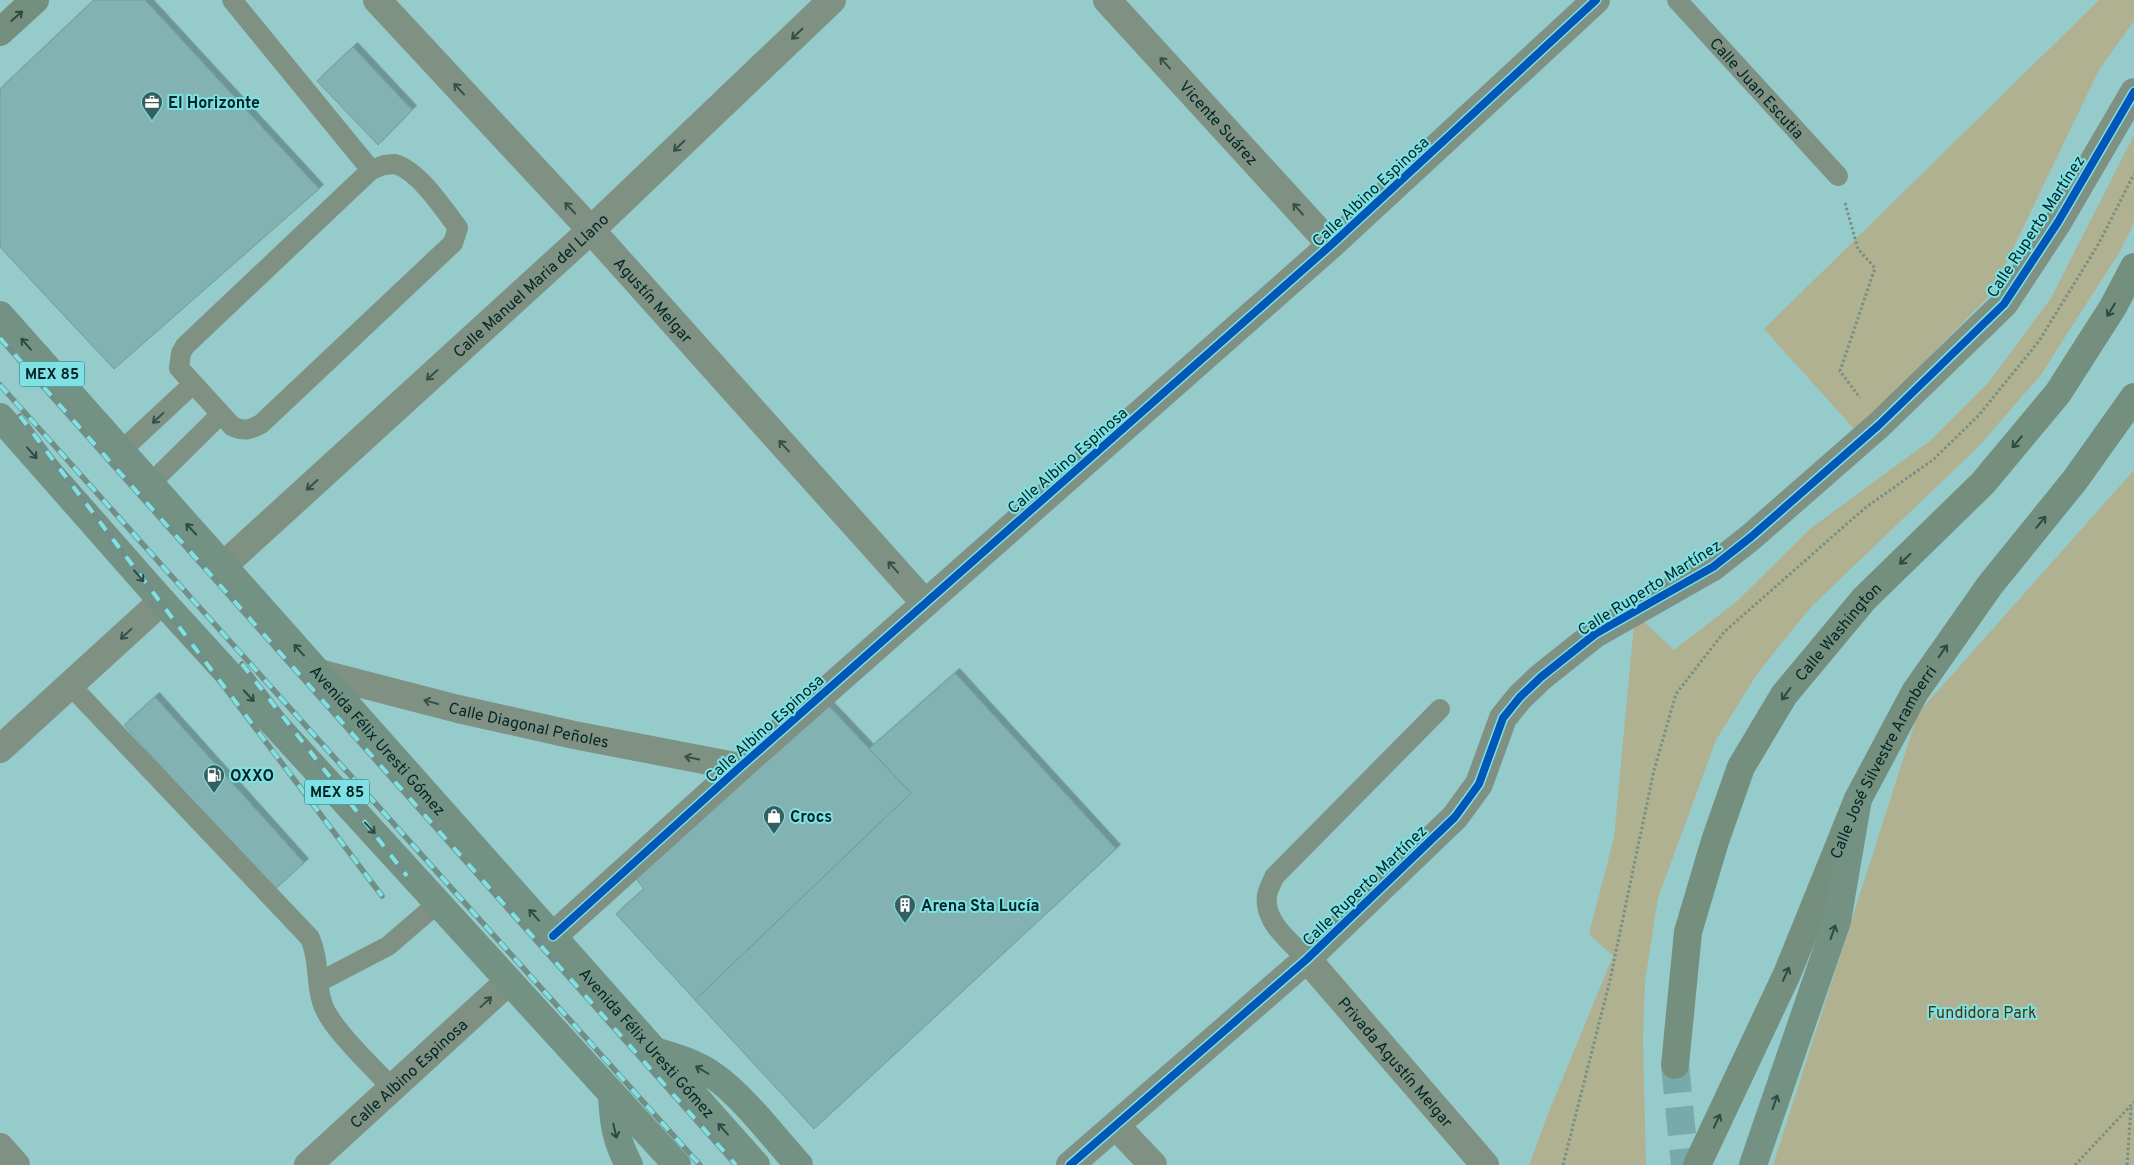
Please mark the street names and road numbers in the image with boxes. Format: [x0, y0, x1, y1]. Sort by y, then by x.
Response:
street label: Calle Juan Escutia [1704, 34, 1807, 144]
street label: Vicente Suárez [1174, 77, 1261, 170]
street label: Calle Albino Espinosa [1309, 133, 1434, 252]
street label: Calle Ruperto Martínez [1983, 152, 2090, 302]
street label: Calle Manuel Maria del Llano [450, 210, 614, 363]
street label: Agustín Melgar [608, 254, 696, 348]
road number: MEX 85 [20, 362, 84, 386]
street label: Calle Albino Espinosa [1004, 404, 1132, 519]
street label: Calle Ruperto Martínez [1575, 536, 1726, 641]
street label: Calle Washington [1792, 579, 1887, 686]
street label: Avenida Félix Uresti Gómez [305, 662, 449, 821]
street label: Calle José Silvestre Aramberri [1827, 663, 1942, 862]
street label: Calle Albino Espinosa [702, 671, 829, 788]
street label: Calle Diagonal Peñoles [446, 699, 610, 753]
road number: MEX 85 [304, 780, 370, 804]
street label: Calle Ruperto Martínez [1299, 822, 1432, 951]
street label: Avenida Félix Uresti Gómez [574, 965, 718, 1123]
street label: Privada Agustín Melgar [1333, 994, 1456, 1133]
street label: Calle Albino Espinosa [347, 1016, 473, 1134]

